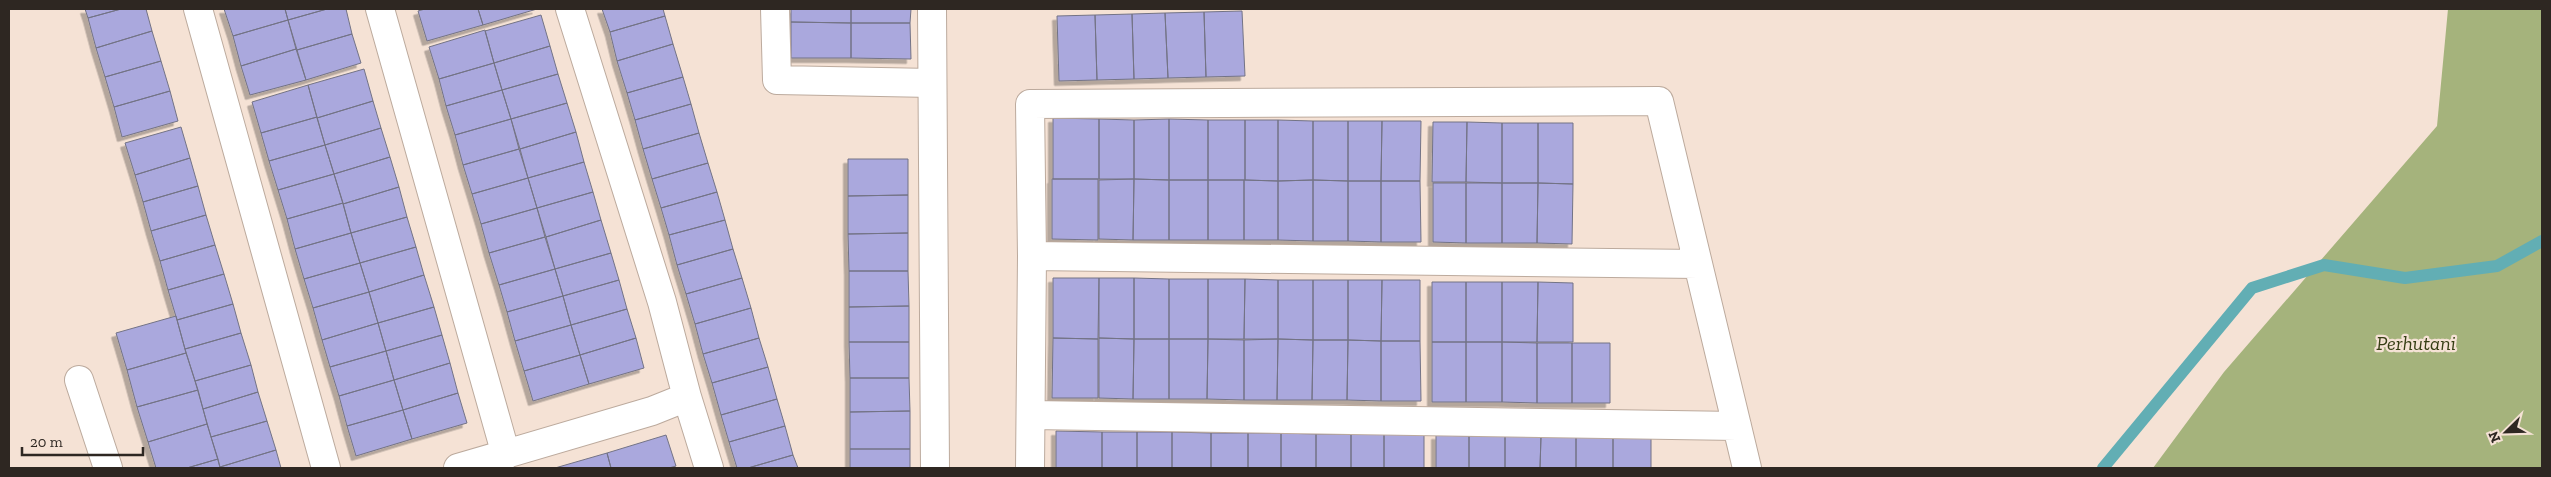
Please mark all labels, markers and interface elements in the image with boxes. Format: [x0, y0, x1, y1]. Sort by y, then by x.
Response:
park label: Perhutani [2376, 331, 2456, 355]
north arrow [2481, 407, 2531, 457]
scale bar [22, 424, 144, 456]
text: N [2484, 428, 2504, 445]
text: 20 m [30, 433, 63, 451]

